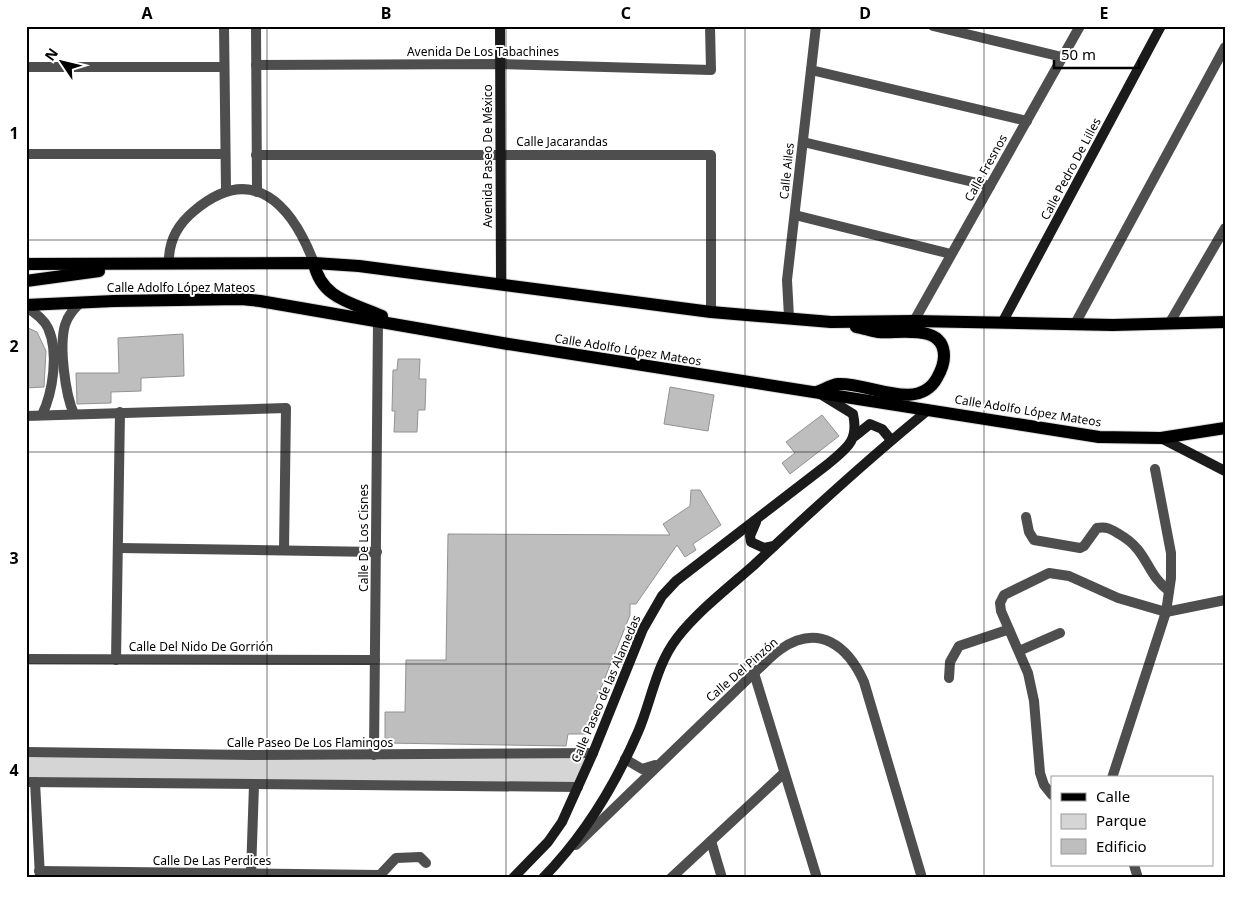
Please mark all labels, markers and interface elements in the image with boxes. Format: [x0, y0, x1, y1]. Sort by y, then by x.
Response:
text: A [141, 2, 153, 24]
text: B [381, 2, 391, 24]
text: C [621, 2, 631, 24]
text: D [859, 2, 871, 24]
text: E [1100, 2, 1109, 24]
north arrow [38, 38, 88, 88]
scale bar [1054, 38, 1138, 70]
street label: Avenida De Los Tabachines [407, 43, 559, 60]
text: N [40, 44, 62, 64]
text: 50 m [1061, 44, 1096, 64]
street label: Avenida Paseo De México [479, 84, 496, 228]
street label: Calle Pedro De Lilles [1036, 114, 1105, 223]
text: 1 [9, 122, 19, 144]
street label: Calle Fresnos [960, 131, 1011, 204]
street label: Calle Jacarandas [516, 133, 608, 150]
street label: Calle Ailes [775, 142, 798, 200]
street label: Calle Adolfo López Mateos [107, 279, 255, 296]
street label: Calle Adolfo López Mateos [553, 330, 703, 370]
text: 2 [9, 335, 19, 357]
street label: Calle Adolfo López Mateos [953, 391, 1103, 431]
street label: Calle De Los Cisnes [355, 484, 372, 592]
text: 3 [9, 547, 19, 569]
street label: Calle Paseo de las Alamedas [567, 612, 644, 765]
street label: Calle Del Pinzón [702, 634, 781, 706]
street label: Calle Del Nido De Gorrión [129, 638, 273, 655]
street label: Calle Paseo De Los Flamingos [227, 734, 394, 751]
text: 4 [9, 759, 19, 781]
legend [1051, 776, 1214, 866]
text: Calle [1096, 786, 1130, 806]
text: Parque [1096, 810, 1146, 830]
text: Edificio [1096, 836, 1147, 856]
street label: Calle De Las Perdices [153, 852, 271, 869]

